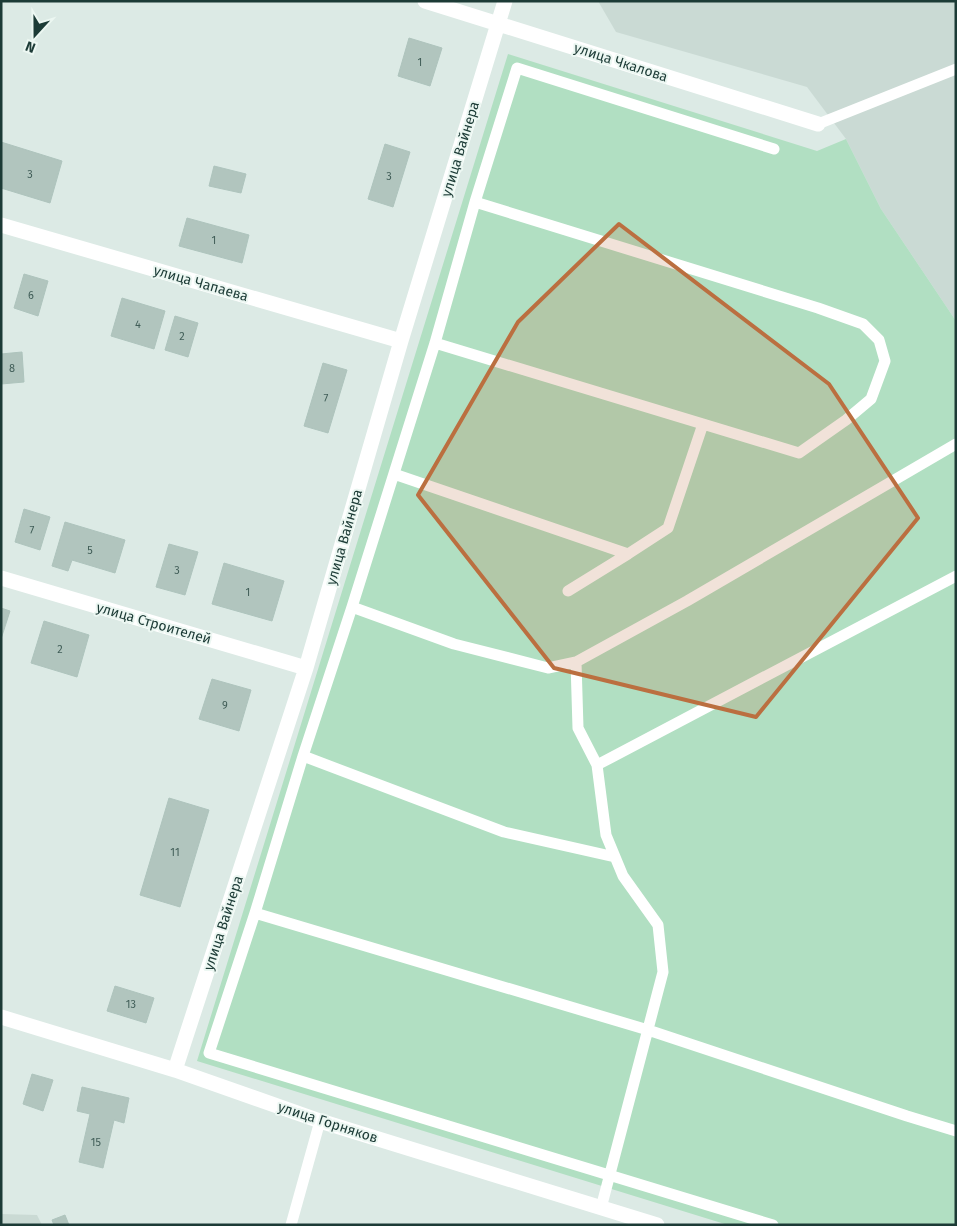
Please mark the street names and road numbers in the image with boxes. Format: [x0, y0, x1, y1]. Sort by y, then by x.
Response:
street label: улица Чкалова [572, 39, 670, 86]
street label: улица Вайнера [438, 99, 483, 199]
street label: улица Чапаева [152, 262, 250, 305]
street label: улица Вайнера [323, 487, 366, 587]
street label: улица Строителей [95, 599, 213, 648]
street label: улица Вайнера [200, 873, 247, 973]
street label: улица Горняков [276, 1098, 380, 1147]

